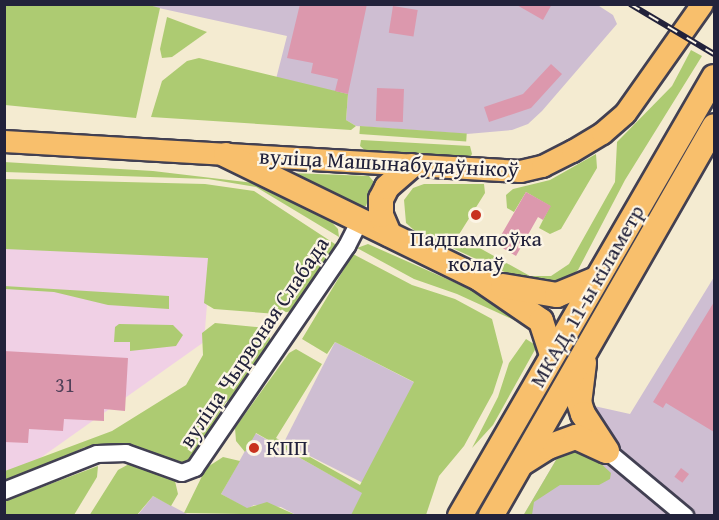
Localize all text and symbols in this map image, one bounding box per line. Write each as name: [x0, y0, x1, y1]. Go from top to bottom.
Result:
street label: вуліца Машынабудаўнікоў: [258, 143, 520, 183]
street label: МКАД, 11-ы кіламетр: [524, 200, 650, 392]
marker: Падпампоўка колаў: [469, 208, 483, 222]
place label: Падпампоўка колаў: [410, 225, 542, 276]
street label: вуліца Чырвоная Слабада: [174, 232, 334, 452]
house number: 31: [55, 372, 75, 396]
place label: КПП: [266, 435, 308, 461]
marker: КПП: [247, 441, 261, 455]

